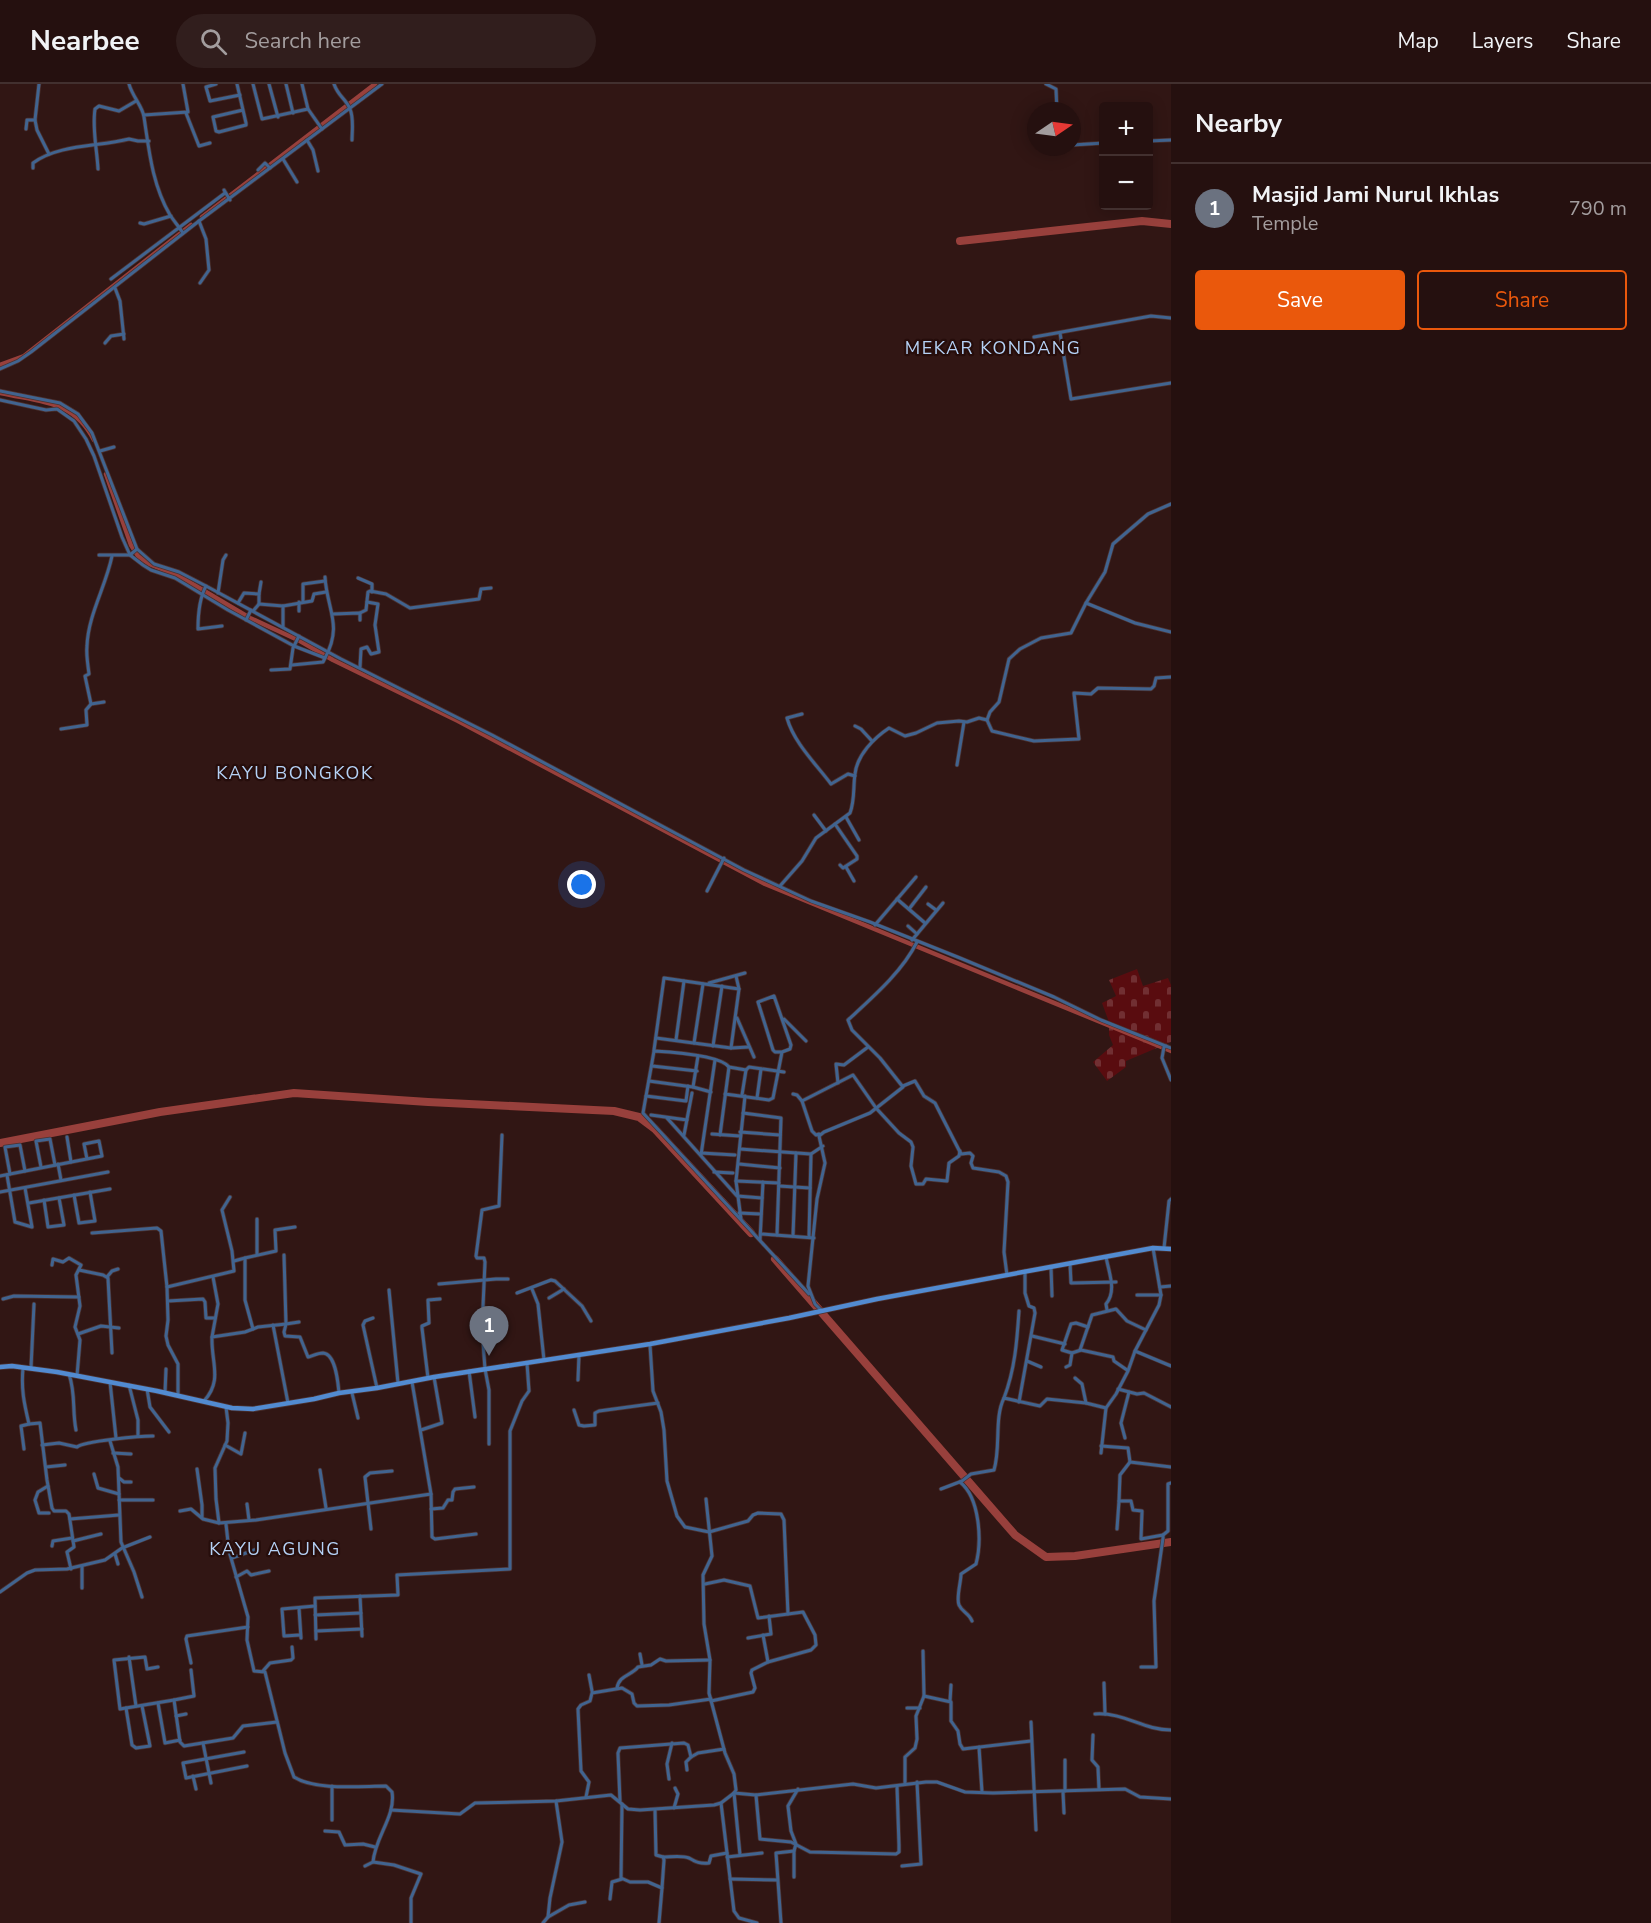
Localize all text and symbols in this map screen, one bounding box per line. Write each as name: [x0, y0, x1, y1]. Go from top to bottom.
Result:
search box: [176, 14, 596, 68]
text: Nearbee: [30, 22, 140, 60]
icon: search: [197, 25, 230, 58]
text: Search here: [245, 26, 361, 56]
text: Map: [1397, 27, 1439, 55]
text: Layers: [1472, 27, 1533, 55]
text: Share: [1566, 27, 1621, 55]
north arrow: [1027, 102, 1081, 156]
map controls: [1099, 102, 1153, 210]
button: +: [1099, 102, 1153, 156]
text: Nearby: [1195, 106, 1282, 141]
button: −: [1099, 156, 1153, 210]
text: Masjid Jami Nurul Ikhlas: [1252, 180, 1499, 210]
text: 1: [1209, 195, 1221, 222]
text: 790 m: [1569, 195, 1627, 222]
text: Temple: [1252, 210, 1318, 237]
button: Save: [1195, 270, 1405, 330]
button: Share: [1417, 270, 1627, 330]
district label: MEKAR KONDANG: [905, 336, 1081, 360]
district label: KAYU BONGKOK: [216, 761, 374, 785]
your location: [567, 870, 596, 899]
pin: 1: [470, 1306, 508, 1356]
district label: KAYU AGUNG: [209, 1537, 341, 1561]

